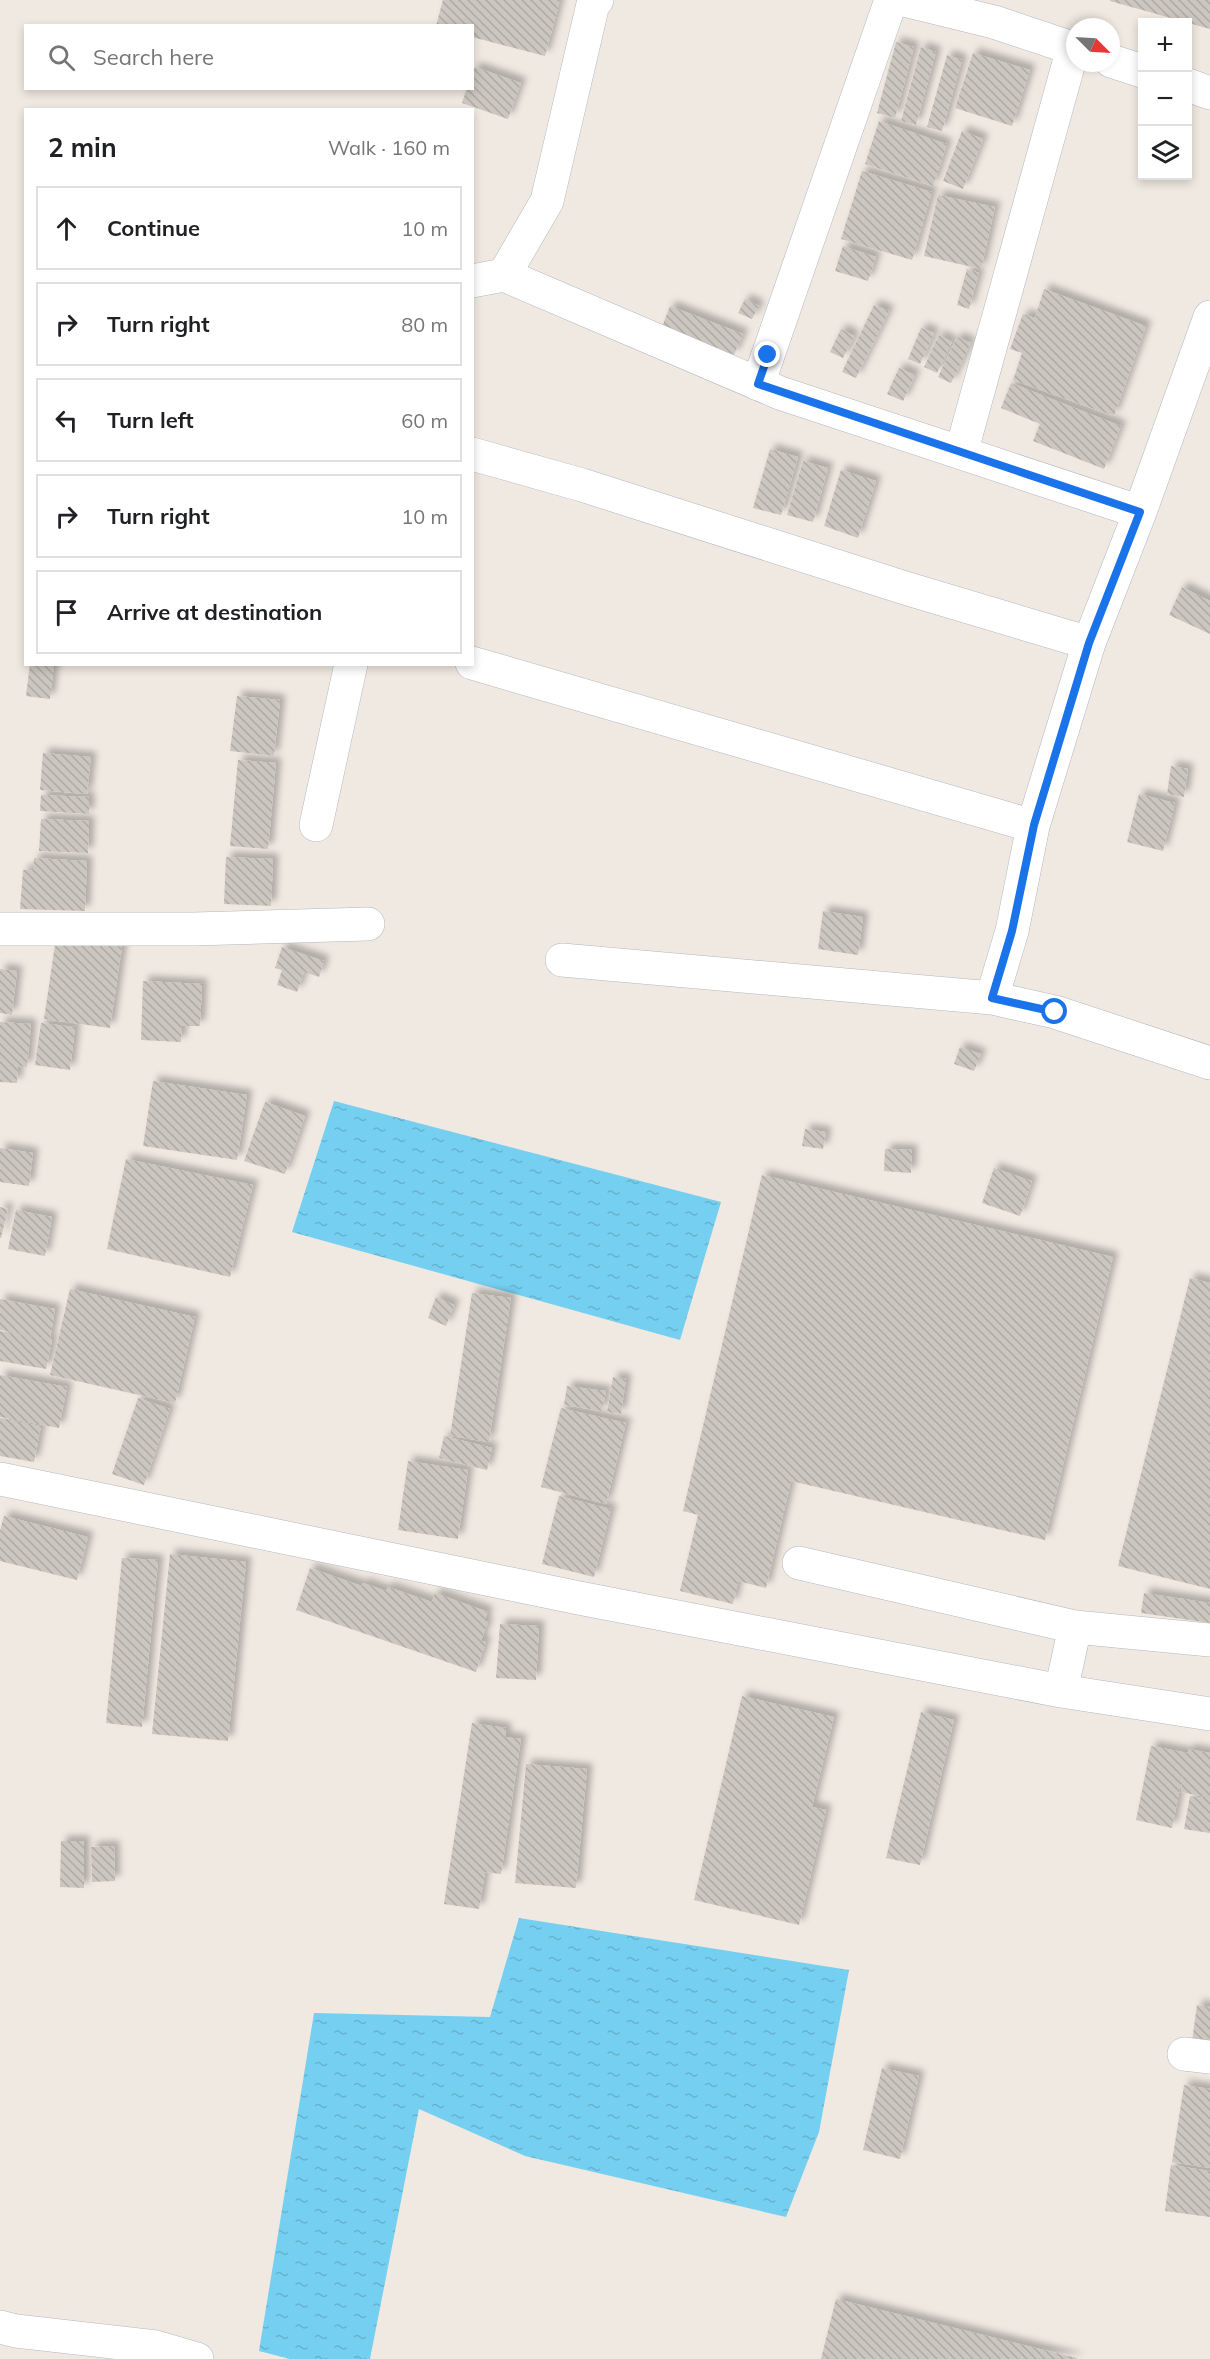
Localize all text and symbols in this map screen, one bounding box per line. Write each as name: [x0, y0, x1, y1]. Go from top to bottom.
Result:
north arrow: [1066, 18, 1120, 72]
map controls: [1138, 18, 1192, 180]
button: +: [1138, 18, 1192, 72]
search box: [24, 24, 474, 90]
icon: search: [45, 41, 78, 74]
text: Search here: [93, 43, 214, 71]
button: −: [1138, 72, 1192, 126]
button: layers: [1138, 126, 1192, 180]
text: 2 min: [48, 131, 117, 164]
text: Walk · 160 m: [328, 135, 450, 160]
icon: ahead: [50, 212, 83, 245]
text: Continue: [107, 214, 200, 242]
text: 10 m: [401, 216, 448, 241]
icon: right: [50, 308, 83, 341]
text: Turn right: [107, 310, 210, 338]
text: 80 m: [401, 312, 448, 337]
route end: [754, 341, 780, 367]
icon: left: [50, 404, 83, 437]
text: Turn left: [107, 406, 194, 434]
text: 60 m: [401, 408, 448, 433]
icon: right: [50, 500, 83, 533]
text: Turn right: [107, 502, 210, 530]
text: 10 m: [401, 504, 448, 529]
icon: arrive: [50, 596, 83, 629]
text: Arrive at destination: [107, 598, 322, 626]
route start: [1041, 998, 1067, 1024]

